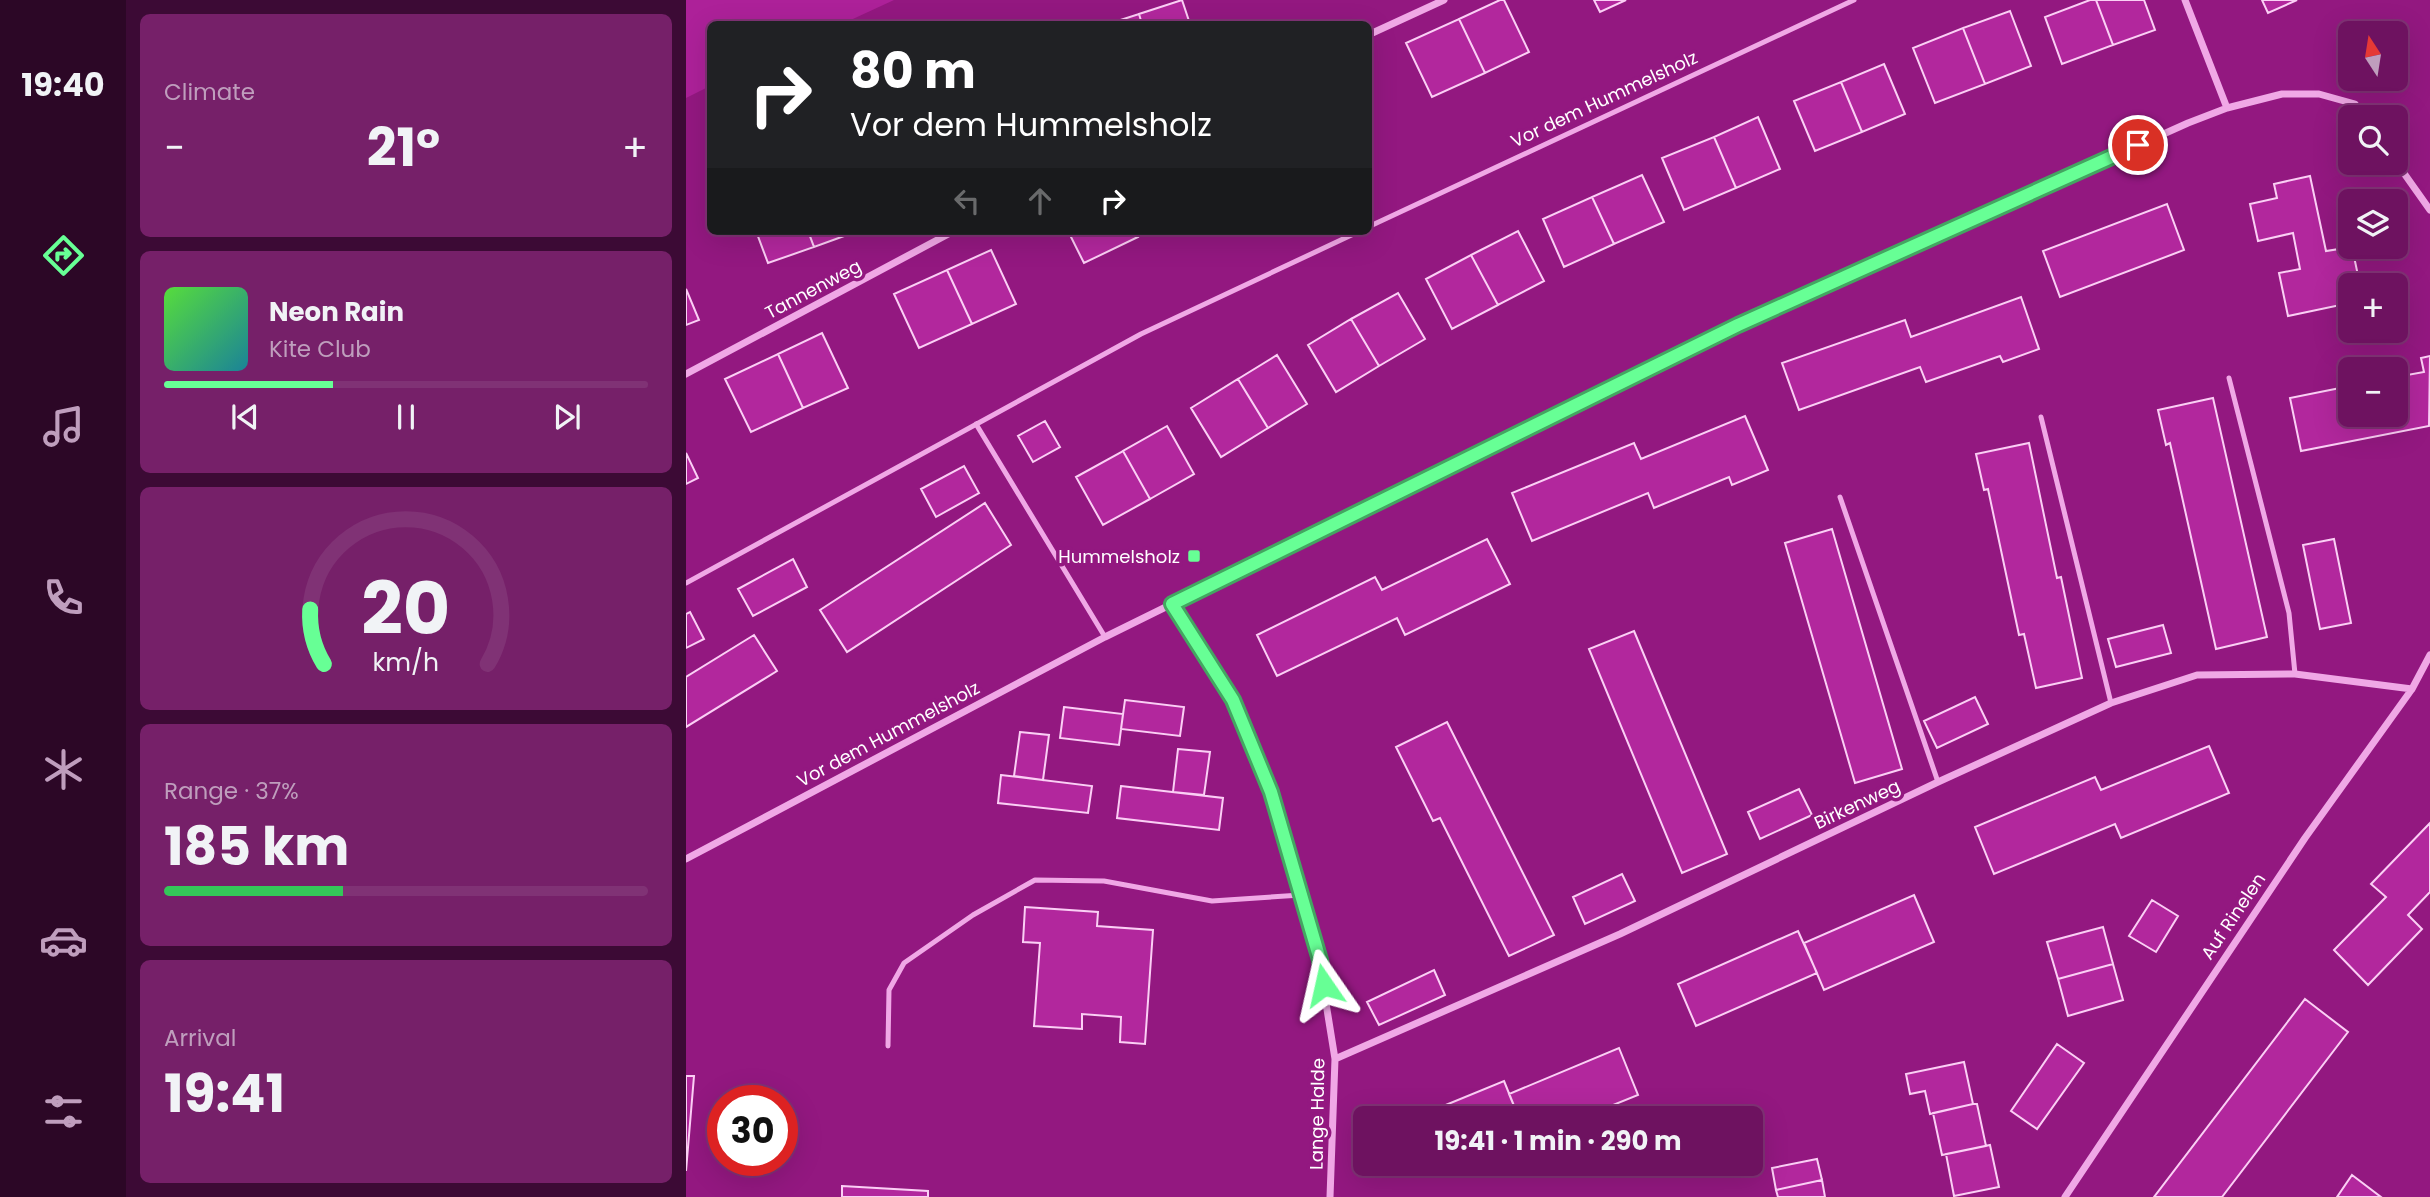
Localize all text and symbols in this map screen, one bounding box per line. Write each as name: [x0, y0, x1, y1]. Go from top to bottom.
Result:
north arrow: [2338, 21, 2408, 91]
map controls: [2338, 21, 2408, 427]
text: 80 m: [850, 37, 976, 105]
street label: Vor dem Hummelsholz: [1506, 45, 1702, 153]
icon: right: [735, 49, 826, 140]
text: 19:40: [21, 62, 105, 107]
text: Climate: [164, 76, 255, 108]
text: Vor dem Hummelsholz: [850, 102, 1212, 147]
button: search: [2338, 105, 2408, 175]
text: 21°: [367, 111, 440, 184]
pin: [2108, 115, 2168, 175]
text: −: [164, 121, 185, 174]
text: +: [622, 121, 648, 174]
icon: arrive: [2119, 126, 2157, 164]
icon: left: [948, 182, 986, 220]
icon: ahead: [1021, 182, 1059, 220]
icon: right: [1094, 182, 1132, 220]
button: layers: [2338, 189, 2408, 259]
icon: directions: [39, 231, 88, 280]
street label: Tannenweg: [760, 253, 866, 325]
button: +: [2338, 273, 2408, 343]
text: Neon Rain: [269, 294, 404, 330]
text: Kite Club: [269, 333, 371, 365]
button: −: [2338, 357, 2408, 427]
icon: previous: [226, 398, 264, 436]
icon: pause: [387, 398, 425, 436]
icon: next: [548, 398, 586, 436]
icon: music: [39, 402, 88, 451]
place label: Hummelsholz: [1058, 544, 1180, 569]
marker: Hummelsholz: [1186, 548, 1202, 564]
text: 20: [361, 559, 451, 660]
icon: phone: [39, 573, 88, 622]
text: km/h: [373, 645, 439, 680]
street label: Vor dem Hummelsholz: [792, 675, 984, 793]
icon: climate: [39, 745, 88, 794]
street label: Birkenweg: [1810, 773, 1904, 835]
text: Range · 37%: [164, 775, 299, 807]
text: 185 km: [164, 810, 349, 883]
street label: Auf Rinelen: [2195, 868, 2271, 964]
icon: car: [39, 916, 88, 965]
position arrow: [1287, 948, 1361, 1022]
text: Arrival: [164, 1022, 236, 1054]
text: 19:41: [164, 1057, 285, 1130]
street label: Lange Halde: [1304, 1058, 1330, 1170]
speed limit sign: 30: [707, 1085, 798, 1176]
icon: filters: [39, 1087, 88, 1136]
text: 19:41 · 1 min · 290 m: [1435, 1123, 1681, 1159]

